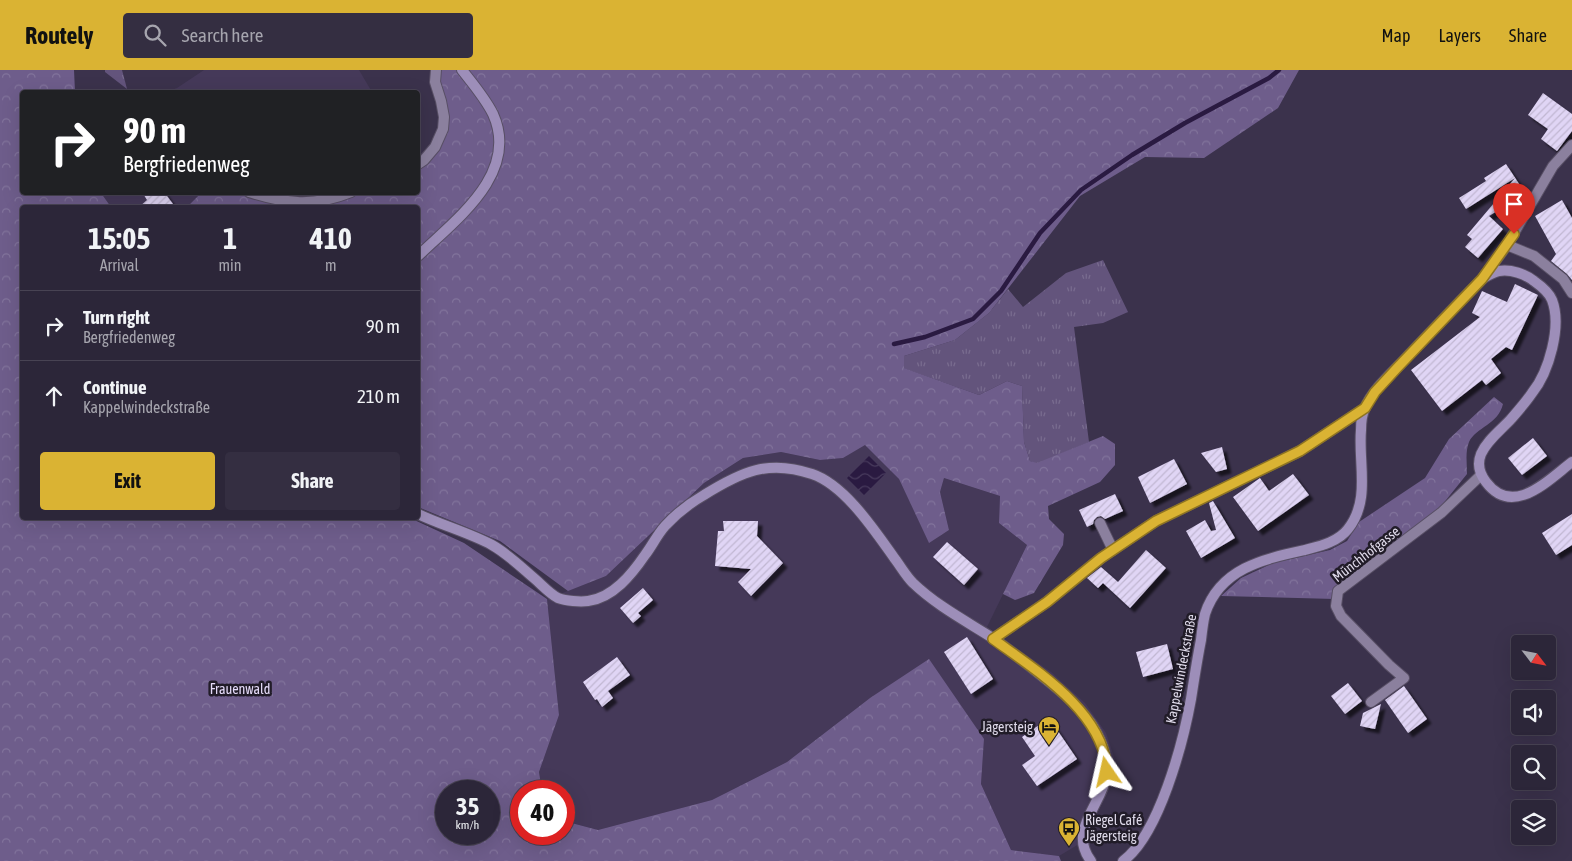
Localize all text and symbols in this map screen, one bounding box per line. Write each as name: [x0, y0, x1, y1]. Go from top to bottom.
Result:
search box: [123, 13, 473, 58]
icon: search: [141, 21, 169, 49]
text: Routely: [25, 22, 93, 49]
text: Search here: [181, 24, 263, 46]
text: Map: [1381, 25, 1410, 46]
text: Layers: [1438, 25, 1481, 46]
text: Share: [1509, 25, 1547, 46]
icon: right: [40, 110, 105, 175]
text: 90 m: [123, 110, 186, 150]
text: Bergfriedenweg: [123, 151, 250, 177]
pin: [1493, 183, 1535, 234]
icon: arrive: [1500, 190, 1528, 218]
text: 15:05: [88, 221, 150, 255]
text: 1: [223, 221, 237, 255]
text: 410: [310, 221, 352, 255]
text: Arrival: [100, 256, 139, 274]
text: min: [219, 256, 242, 274]
text: m: [325, 256, 337, 274]
text: Turn right: [83, 306, 150, 328]
icon: right: [40, 312, 68, 340]
text: 90 m: [366, 315, 400, 337]
text: Bergfriedenweg: [83, 328, 175, 346]
text: Continue: [83, 376, 147, 398]
icon: ahead: [40, 382, 68, 410]
text: 210 m: [357, 385, 400, 407]
text: Kappelwindeckstraße: [83, 398, 210, 416]
button: Exit: [40, 452, 215, 510]
button: Share: [225, 452, 400, 510]
street label: Münchhofgasse: [1329, 523, 1403, 585]
street label: Kappelwindeckstraße: [1163, 613, 1199, 725]
north arrow: [1511, 635, 1556, 680]
map controls: [1511, 635, 1556, 845]
park label: Frauenwald: [210, 681, 270, 697]
button: sound: [1511, 690, 1556, 735]
hotel icon: Jägersteig: [1037, 715, 1061, 746]
place label: Jägersteig: [981, 719, 1033, 735]
position arrow: [1080, 745, 1132, 797]
button: search: [1511, 745, 1556, 790]
speed limit sign: 40: [510, 780, 575, 845]
text: 35: [456, 792, 479, 820]
button: layers: [1511, 800, 1556, 845]
place label: Riegel Café Jägersteig: [1085, 812, 1142, 844]
bus stop icon: Riegel Café Jägersteig: [1057, 816, 1081, 847]
text: km/h: [456, 818, 479, 832]

